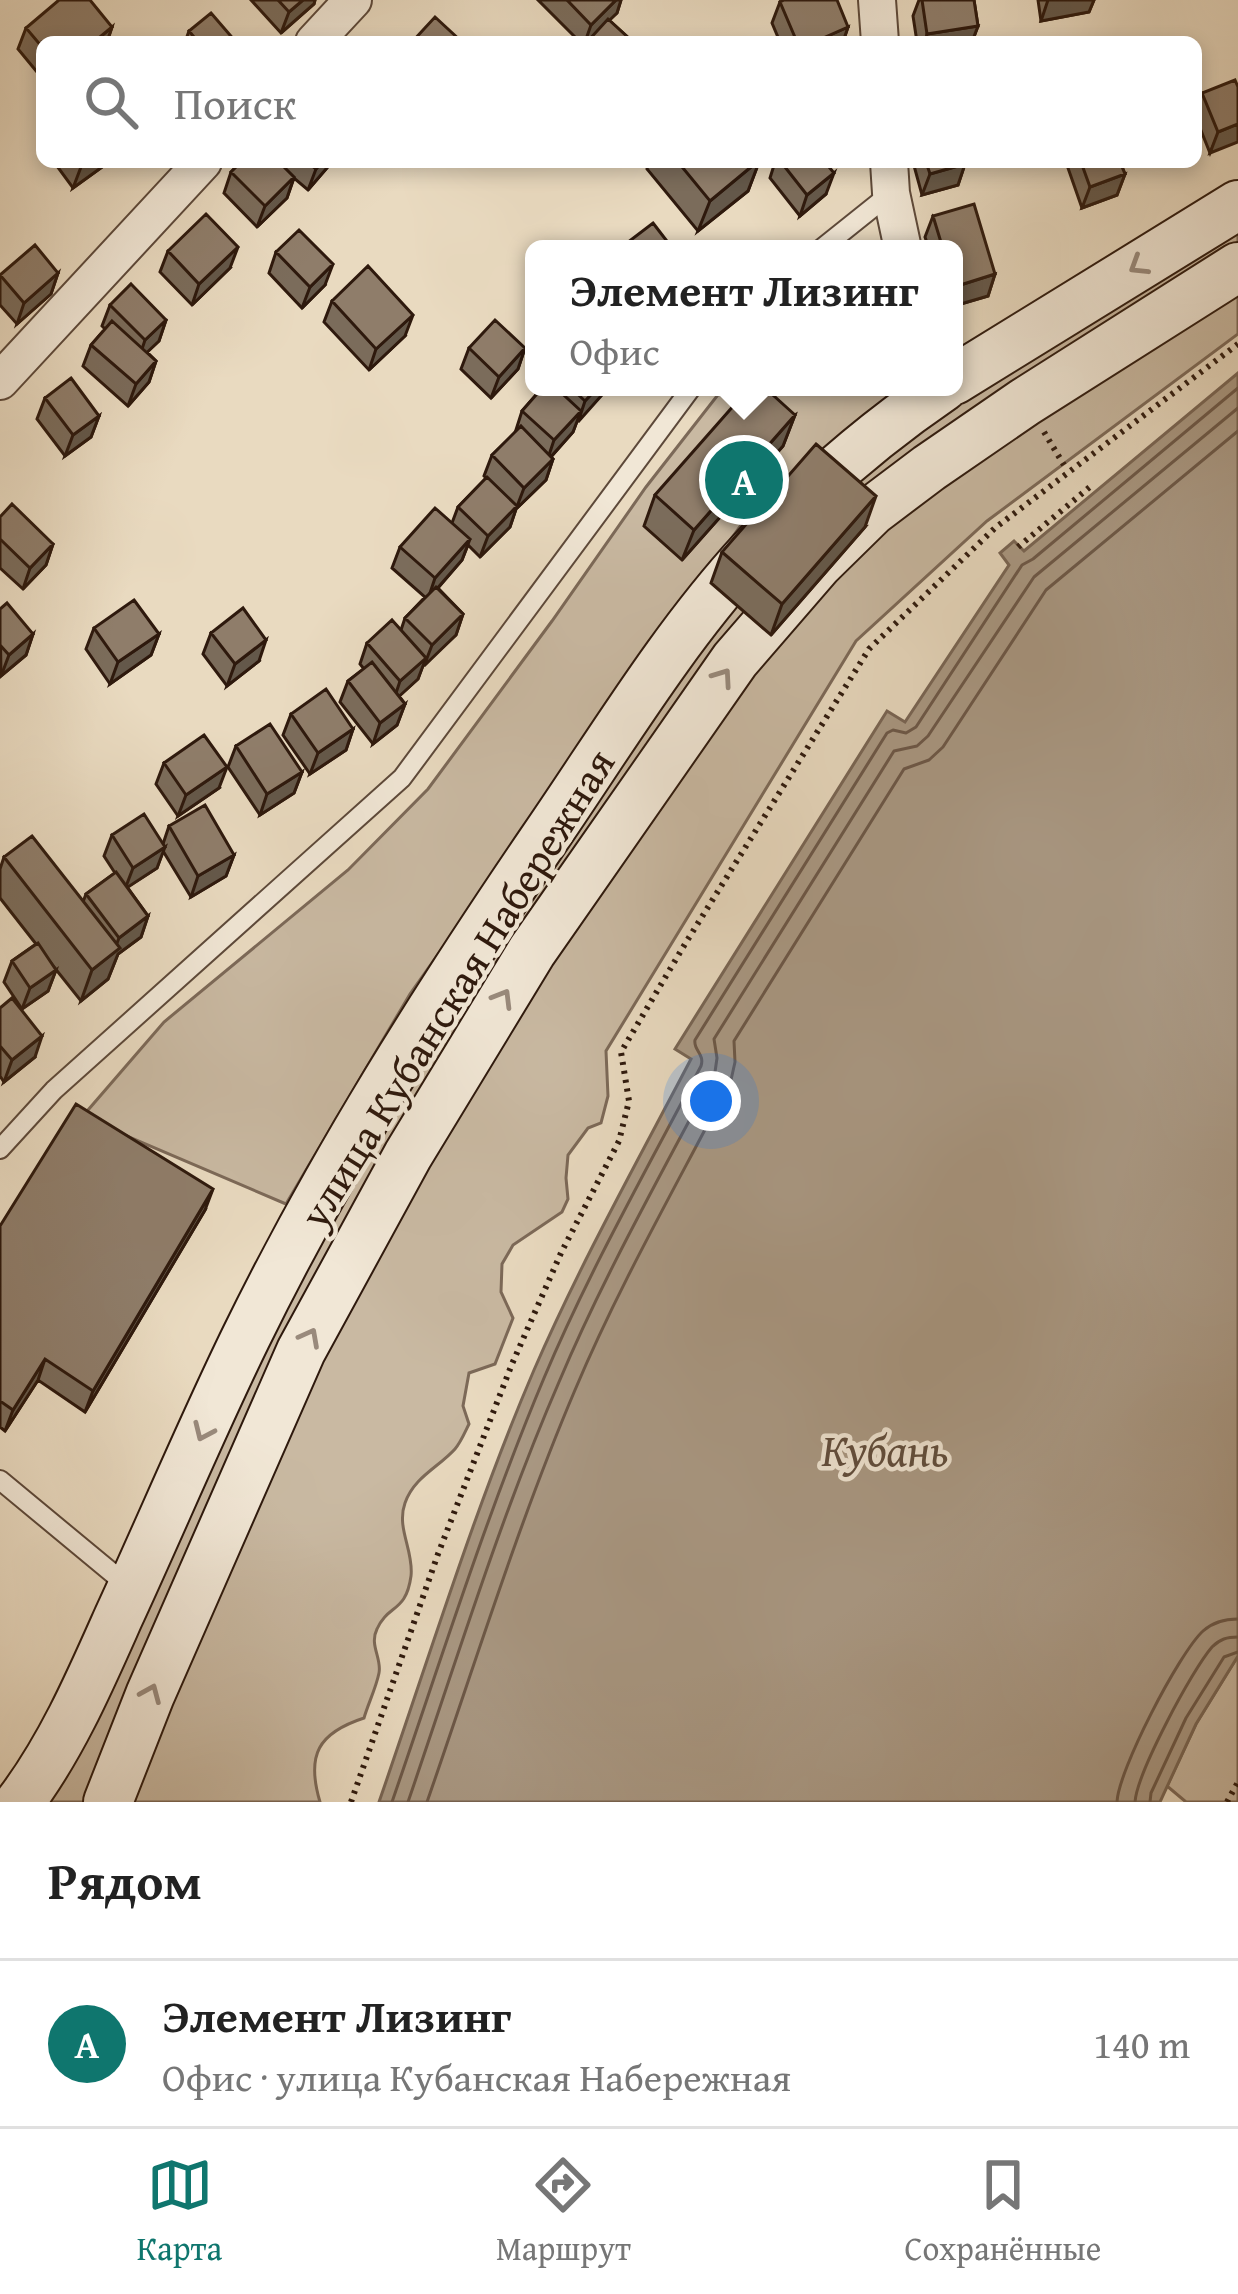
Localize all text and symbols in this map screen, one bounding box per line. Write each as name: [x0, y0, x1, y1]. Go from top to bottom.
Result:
search box: [36, 36, 1202, 168]
icon: search: [78, 69, 144, 135]
text: Поиск: [174, 70, 296, 135]
popup: [525, 240, 963, 396]
one-way arrow: [1129, 252, 1151, 274]
text: Элемент Лизинг: [569, 257, 919, 322]
text: Офис: [569, 322, 660, 379]
pin: A: [705, 435, 783, 525]
one-way arrow: [709, 668, 731, 690]
street label: улица Кубанская Набережная: [283, 737, 629, 1240]
one-way arrow: [489, 989, 511, 1011]
your location: [681, 1071, 741, 1131]
one-way arrow: [295, 1327, 318, 1349]
water label: Кубань: [821, 1417, 949, 1482]
one-way arrow: [194, 1420, 217, 1441]
one-way arrow: [137, 1684, 161, 1705]
text: Рядом: [48, 1843, 202, 1918]
text: Элемент Лизинг: [162, 1983, 511, 2048]
text: A: [75, 2015, 99, 2072]
text: 140 m: [1093, 2015, 1190, 2072]
text: Офис · улица Кубанская Набережная: [162, 2048, 791, 2105]
tab: Карта: [137, 2152, 222, 2272]
tab: Маршрут: [496, 2152, 631, 2272]
tab: Сохранённые: [905, 2152, 1101, 2272]

